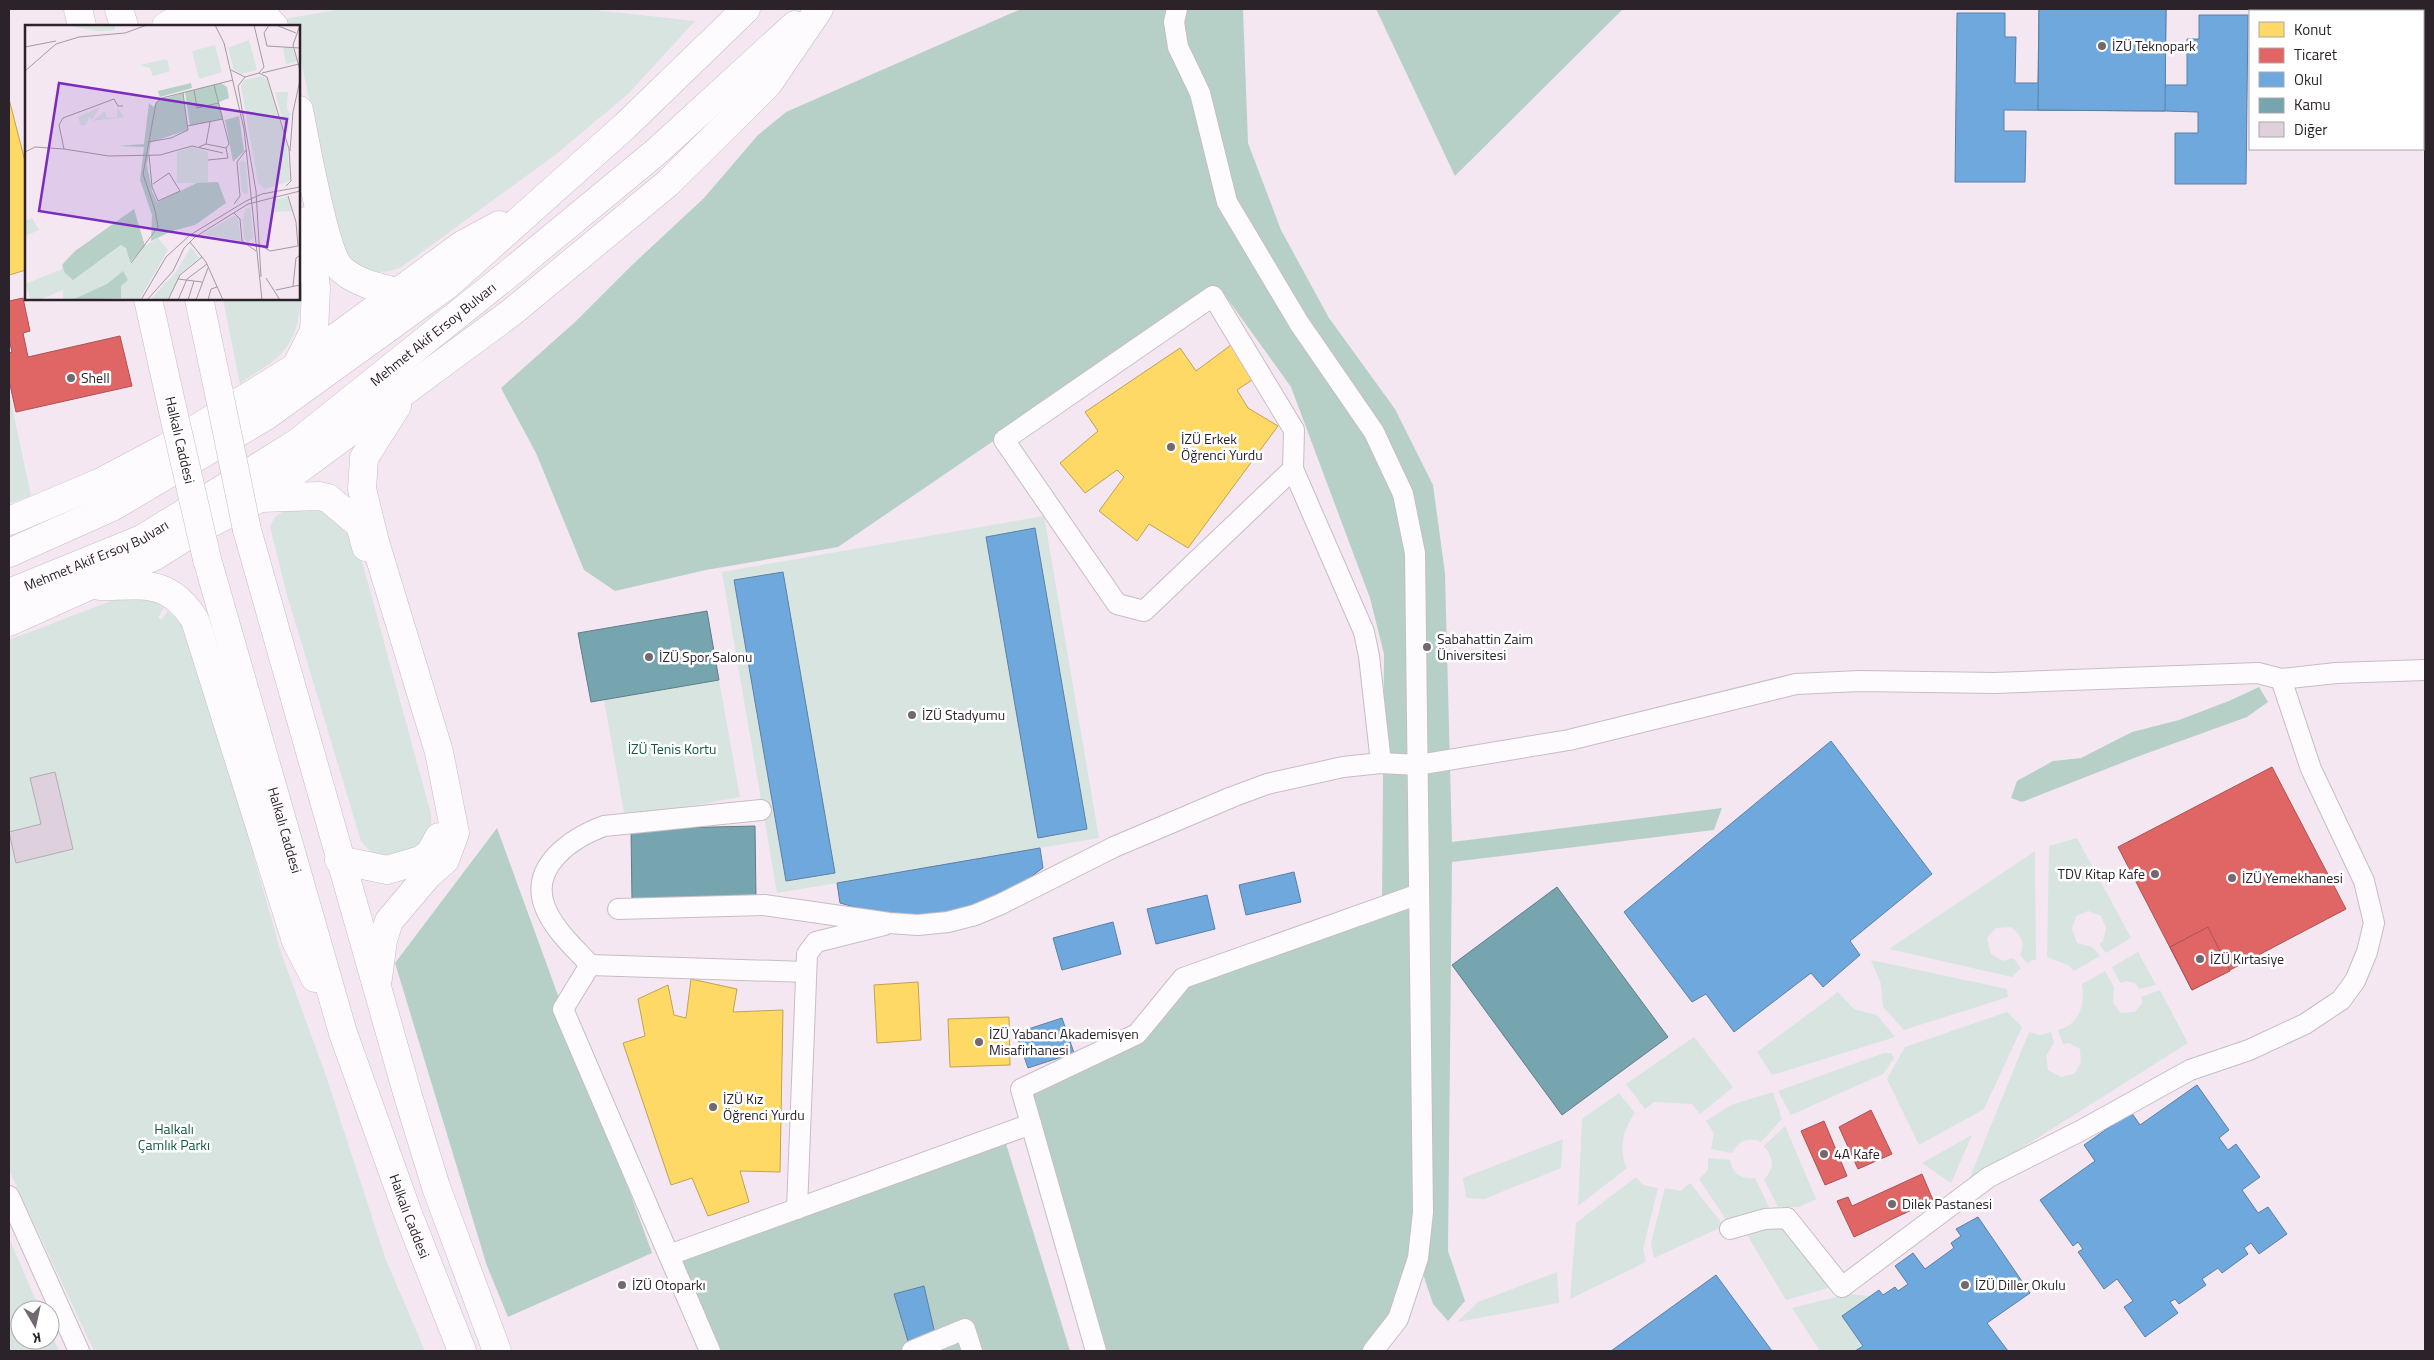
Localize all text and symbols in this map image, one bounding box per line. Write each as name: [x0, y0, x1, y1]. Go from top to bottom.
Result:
legend: [2249, 10, 2424, 150]
text: Konut: [2294, 18, 2332, 41]
inset map: [25, 25, 300, 300]
place label: İZÜ Teknopark: [2112, 35, 2196, 56]
marker: İZÜ Teknopark: [2096, 40, 2108, 52]
text: Ticaret: [2294, 43, 2338, 66]
text: Okul: [2294, 68, 2323, 91]
text: Kamu: [2294, 93, 2331, 116]
text: Diğer: [2294, 118, 2327, 141]
street label: Mehmet Akif Ersoy Bulvarı: [365, 277, 500, 391]
place label: Shell: [81, 367, 110, 388]
marker: Shell: [65, 372, 77, 384]
street label: Halkalı Caddesi: [160, 394, 201, 486]
place label: İZÜ Erkek Öğrenci Yurdu: [1181, 428, 1263, 465]
marker: İZÜ Erkek Öğrenci Yurdu: [1165, 441, 1177, 453]
street label: Mehmet Akif Ersoy Bulvarı: [21, 514, 172, 596]
place label: Sabahattin Zaim Üniversitesi: [1437, 628, 1533, 665]
marker: Sabahattin Zaim Üniversitesi: [1421, 641, 1433, 653]
place label: İZÜ Spor Salonu: [659, 646, 753, 667]
marker: İZÜ Spor Salonu: [643, 651, 655, 663]
place label: İZÜ Stadyumu: [922, 704, 1005, 725]
marker: İZÜ Stadyumu: [906, 709, 918, 721]
park label: İZÜ Tenis Kortu: [628, 738, 716, 759]
street label: Halkalı Caddesi: [263, 784, 308, 876]
place label: TDV Kitap Kafe: [2058, 863, 2145, 884]
place label: İZÜ Yemekhanesi: [2242, 867, 2343, 888]
marker: TDV Kitap Kafe: [2149, 868, 2161, 880]
marker: İZÜ Yemekhanesi: [2226, 872, 2238, 884]
place label: İZÜ Kırtasiye: [2210, 948, 2284, 969]
marker: İZÜ Kırtasiye: [2194, 953, 2206, 965]
place label: İZÜ Yabancı Akademisyen Misafirhanesi: [989, 1023, 1139, 1060]
marker: İZÜ Yabancı Akademisyen Misafirhanesi: [973, 1036, 985, 1048]
place label: İZÜ Kız Öğrenci Yurdu: [723, 1088, 805, 1125]
marker: İZÜ Kız Öğrenci Yurdu: [707, 1101, 719, 1113]
park label: Halkalı Çamlık Parkı: [138, 1118, 210, 1155]
place label: 4A Kafe: [1834, 1143, 1880, 1164]
marker: 4A Kafe: [1818, 1148, 1830, 1160]
street label: Halkalı Caddesi: [384, 1171, 436, 1261]
place label: Dilek Pastanesi: [1902, 1193, 1992, 1214]
marker: Dilek Pastanesi: [1886, 1198, 1898, 1210]
place label: İZÜ Otoparkı: [632, 1274, 706, 1295]
place label: İZÜ Diller Okulu: [1975, 1274, 2066, 1295]
marker: İZÜ Otoparkı: [616, 1279, 628, 1291]
marker: İZÜ Diller Okulu: [1959, 1279, 1971, 1291]
north arrow: [10, 1300, 60, 1350]
text: K: [31, 1327, 43, 1349]

